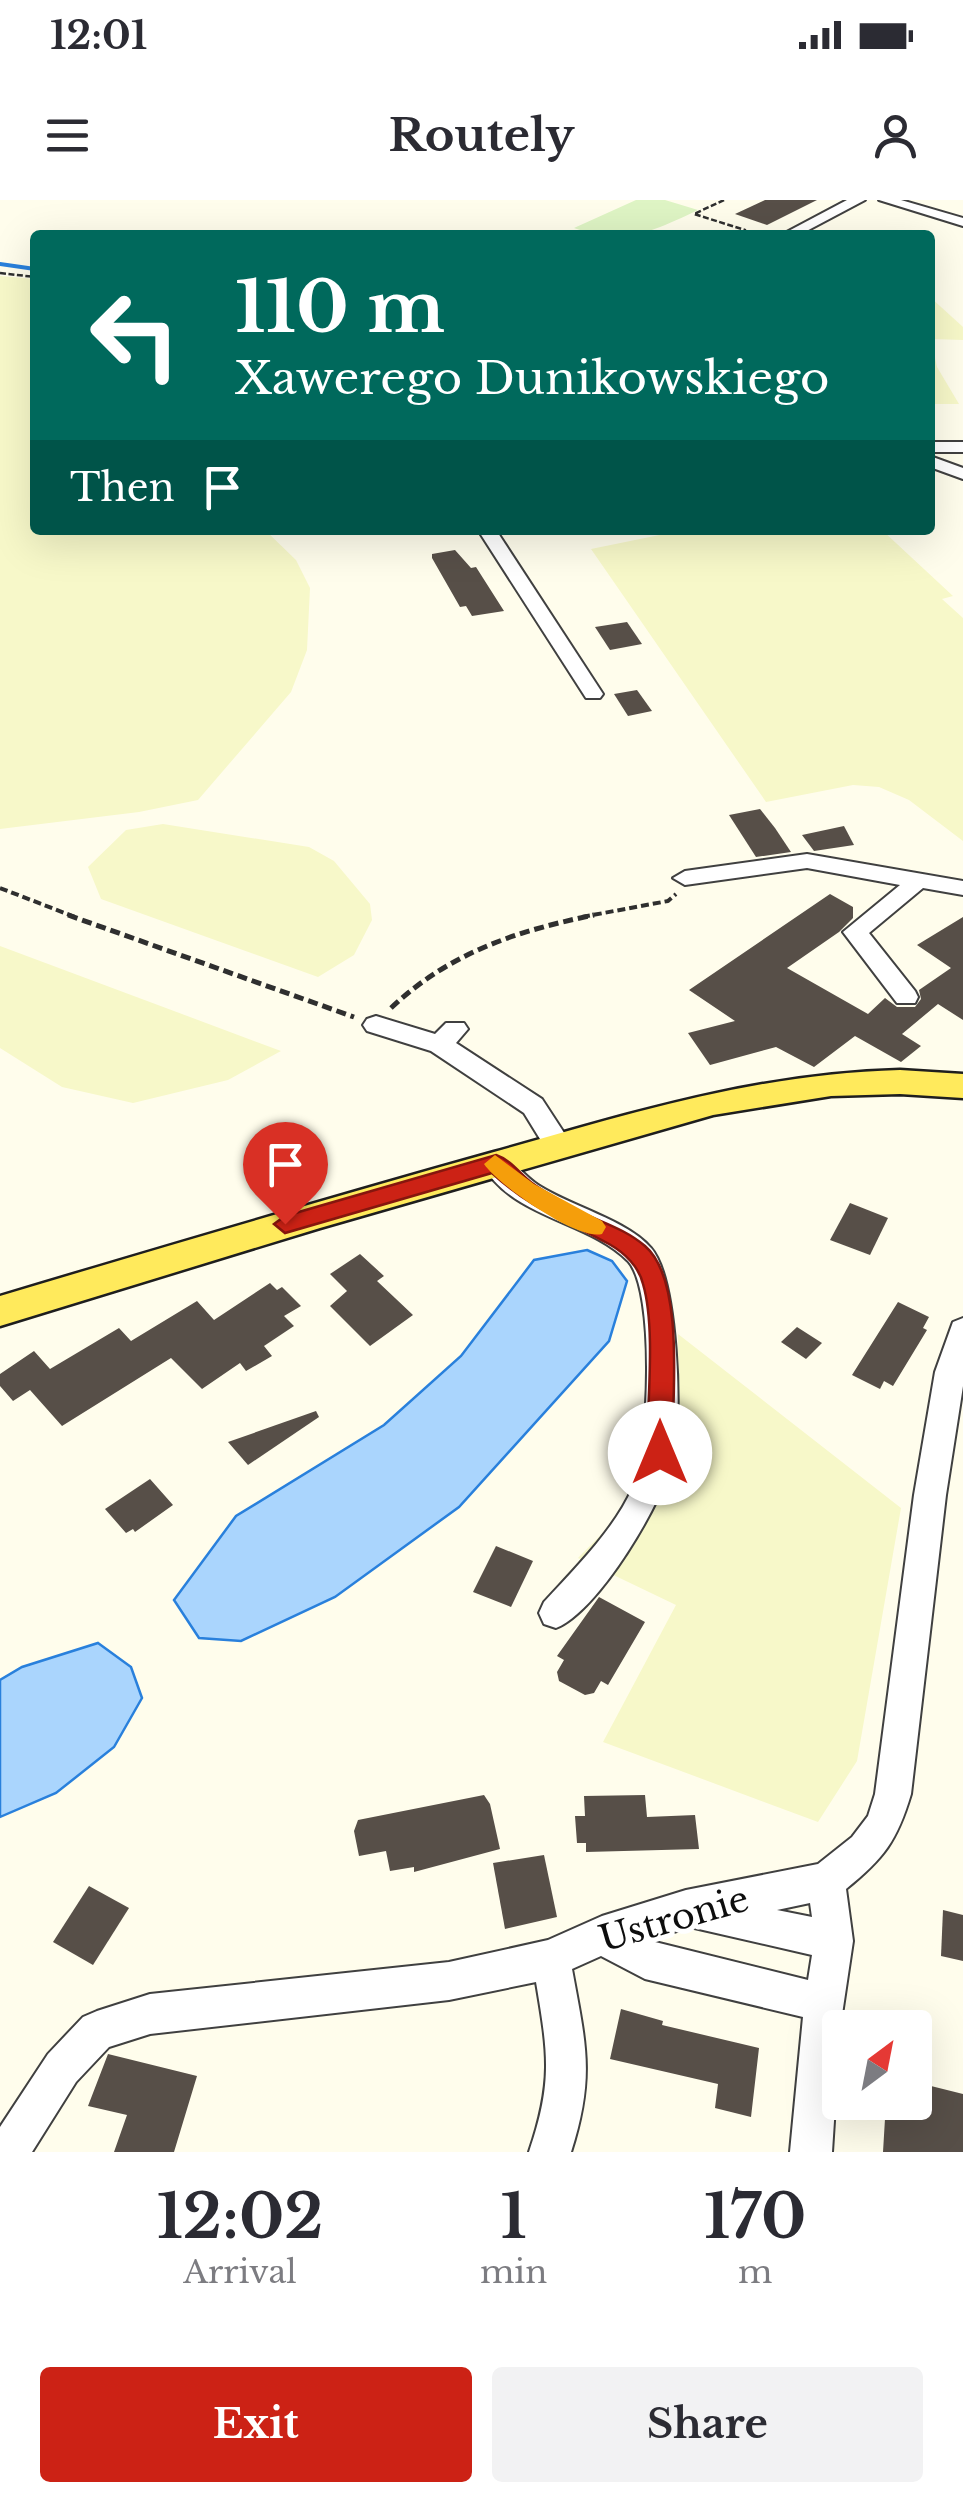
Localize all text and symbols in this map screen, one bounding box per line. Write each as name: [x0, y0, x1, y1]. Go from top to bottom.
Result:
text: 12:01: [50, 12, 147, 59]
text: Routely: [389, 107, 574, 163]
icon: menu: [40, 108, 95, 163]
icon: person: [868, 108, 923, 163]
text: 110 m: [235, 264, 445, 351]
icon: left: [70, 270, 200, 400]
text: Xawerego Dunikowskiego: [235, 350, 829, 406]
icon: arrive: [195, 460, 250, 515]
text: Then: [70, 464, 175, 511]
pin: [243, 1122, 328, 1225]
icon: arrive: [258, 1137, 313, 1192]
position arrow: [608, 1401, 712, 1505]
street label: Ustronie: [594, 1877, 753, 1960]
north arrow: [822, 2010, 932, 2120]
map controls: [822, 2010, 932, 2120]
text: 12:02: [157, 2180, 323, 2254]
text: 1: [501, 2180, 527, 2254]
text: 170: [704, 2180, 806, 2254]
text: Arrival: [183, 2252, 297, 2292]
text: min: [480, 2252, 547, 2292]
text: m: [738, 2252, 772, 2292]
button: Exit: [40, 2367, 472, 2482]
button: Share: [492, 2367, 923, 2482]

